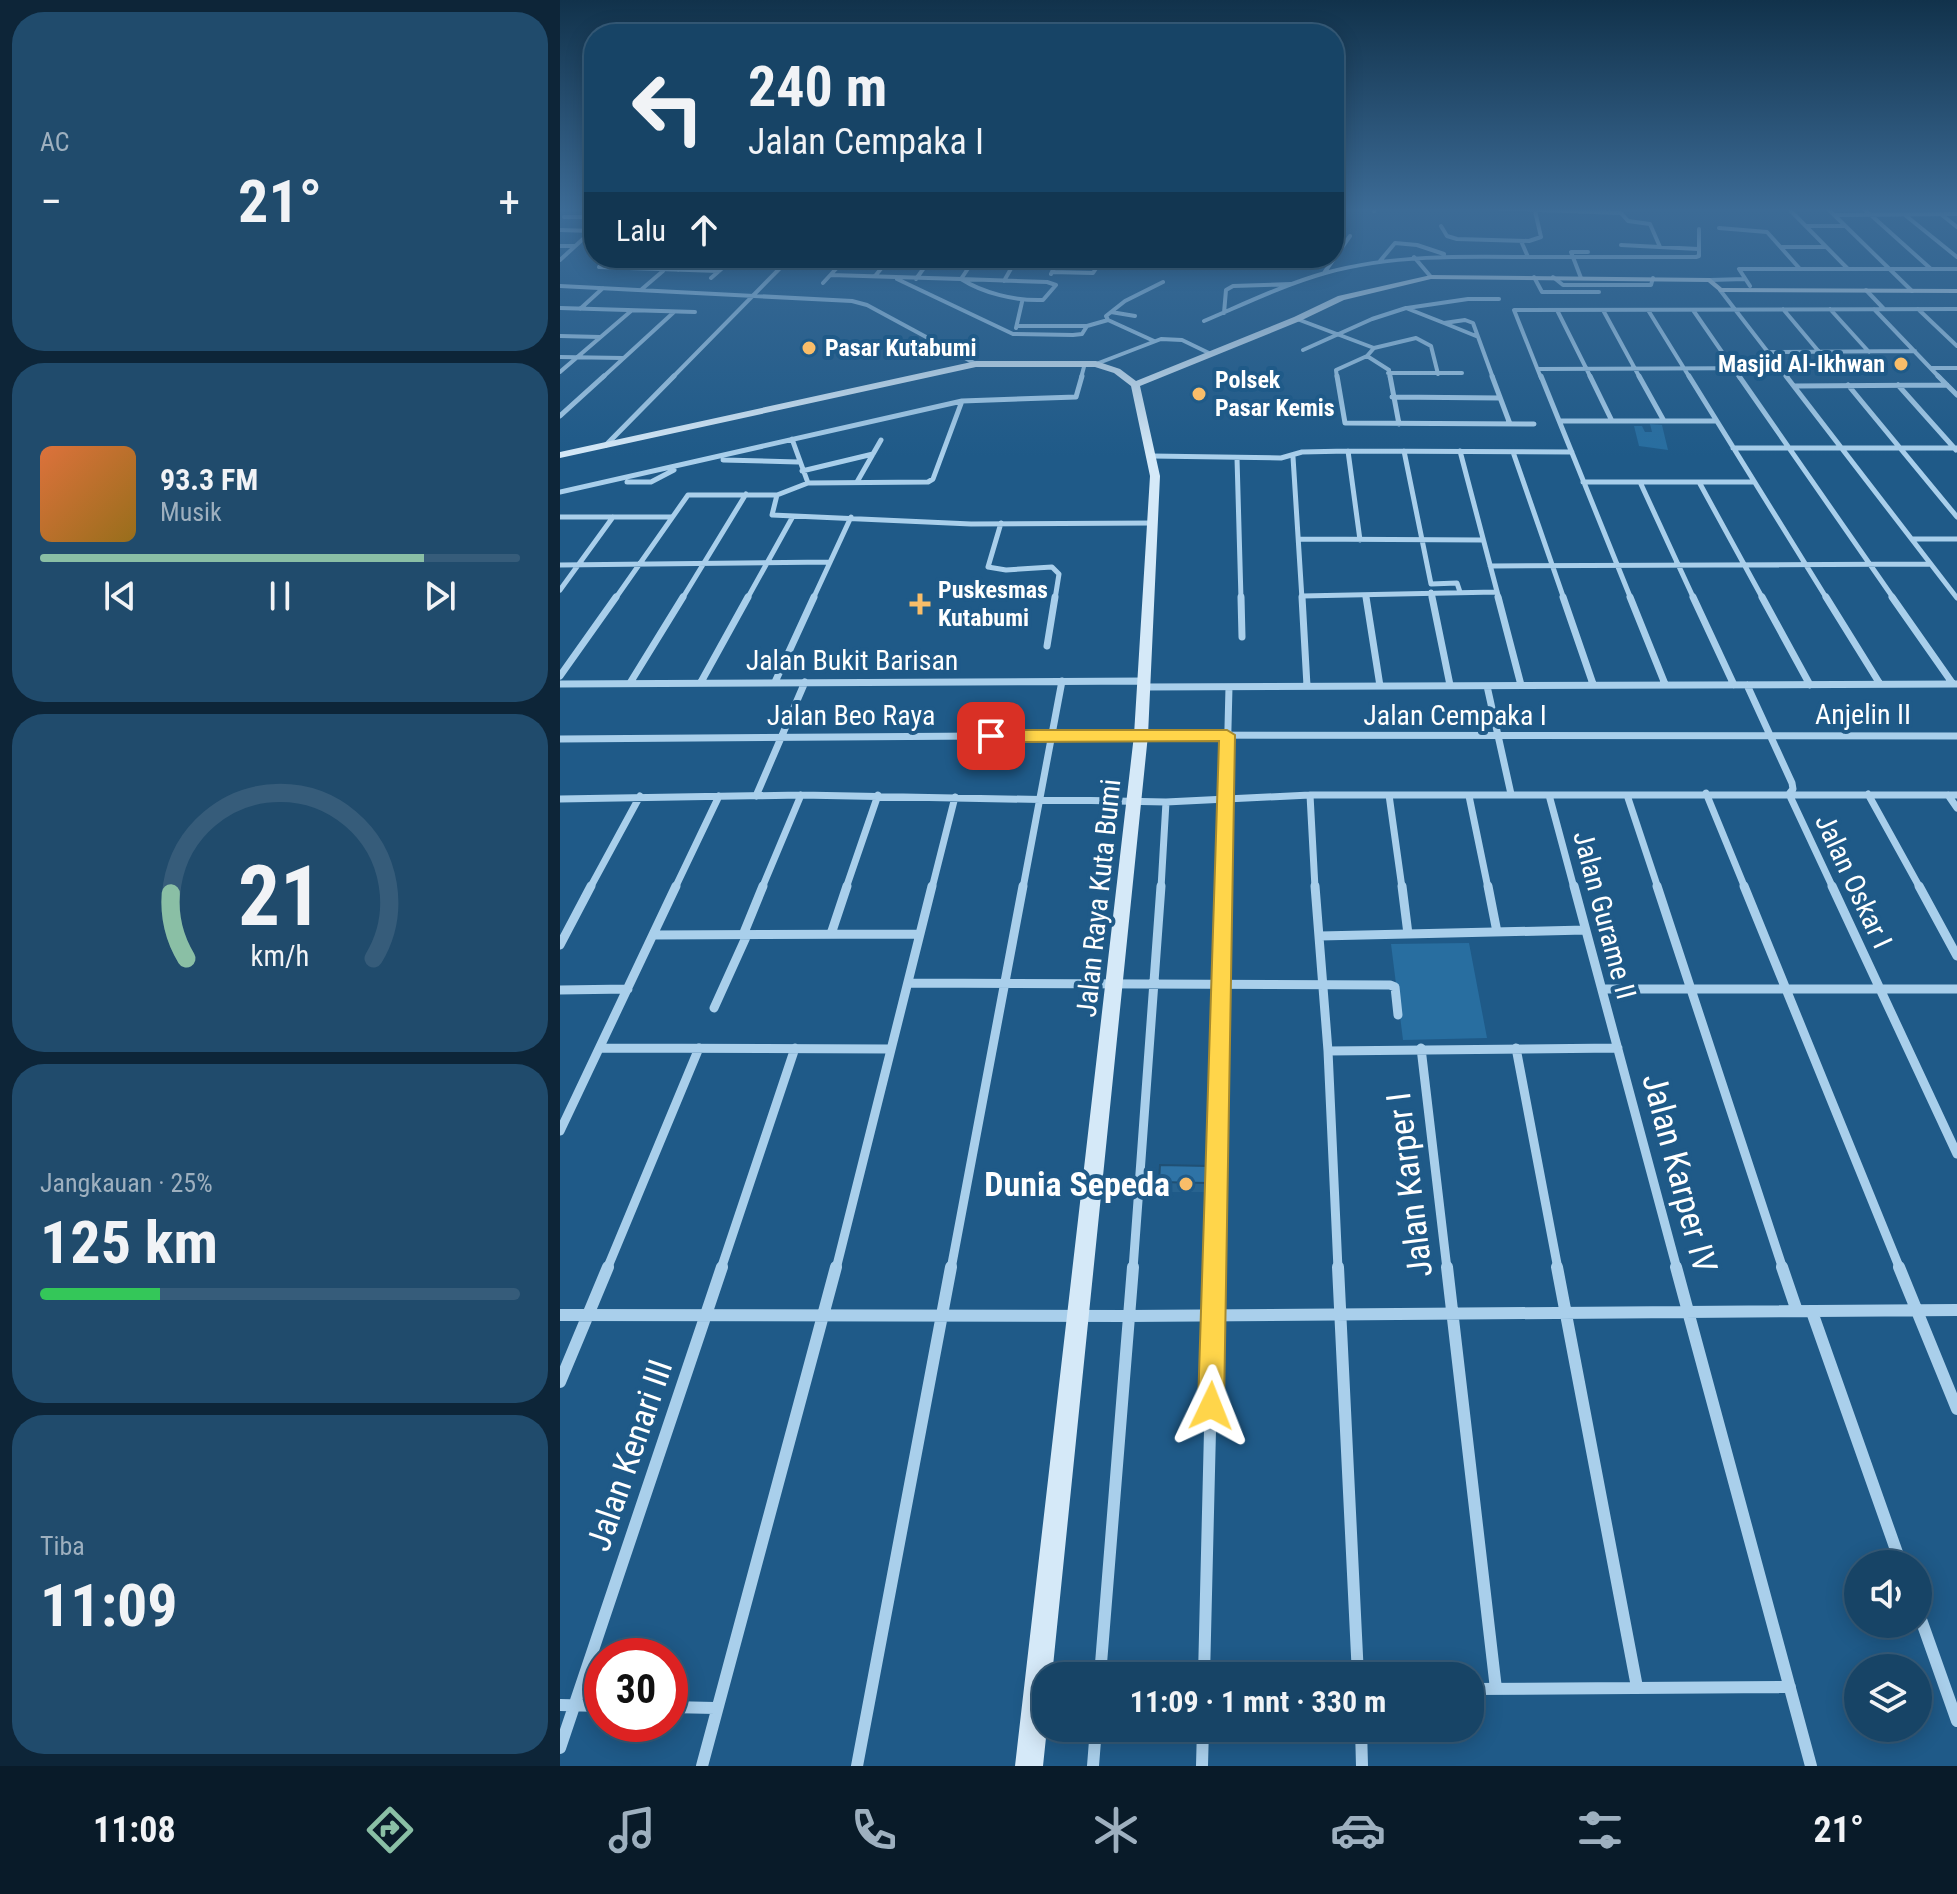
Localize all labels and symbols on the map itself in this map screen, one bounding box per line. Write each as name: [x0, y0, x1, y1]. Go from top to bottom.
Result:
place label: Pasar Kutabumi: [825, 334, 977, 362]
marker: Pasar Kutabumi: [800, 339, 818, 357]
place label: Masjid Al-Ikhwan: [1718, 350, 1885, 378]
marker: Masjid Al-Ikhwan: [1892, 355, 1910, 373]
place label: Polsek Pasar Kemis: [1215, 366, 1335, 422]
marker: Polsek Pasar Kemis: [1190, 385, 1208, 403]
place label: Puskesmas Kutabumi: [938, 576, 1048, 632]
marker: Puskesmas Kutabumi: [909, 593, 931, 615]
street label: Jalan Bukit Barisan: [746, 644, 958, 677]
street label: Anjelin II: [1815, 698, 1911, 731]
street label: Jalan Beo Raya: [767, 699, 935, 732]
street label: Jalan Cempaka I: [1363, 699, 1547, 732]
pin: [957, 702, 1025, 770]
street label: Jalan Raya Kuta Bumi: [1070, 777, 1127, 1019]
street label: Jalan Oskar I: [1808, 809, 1899, 954]
street label: Jalan Gurame II: [1566, 827, 1643, 1003]
street label: Jalan Karper IV: [1634, 1069, 1726, 1277]
street label: Jalan Karper I: [1378, 1090, 1440, 1280]
place label: Dunia Sepeda: [984, 1164, 1170, 1204]
marker: Dunia Sepeda: [1177, 1175, 1195, 1193]
street label: Jalan Kenari III: [578, 1354, 680, 1556]
position arrow: [1169, 1364, 1253, 1448]
speed limit sign: 30: [584, 1638, 688, 1742]

